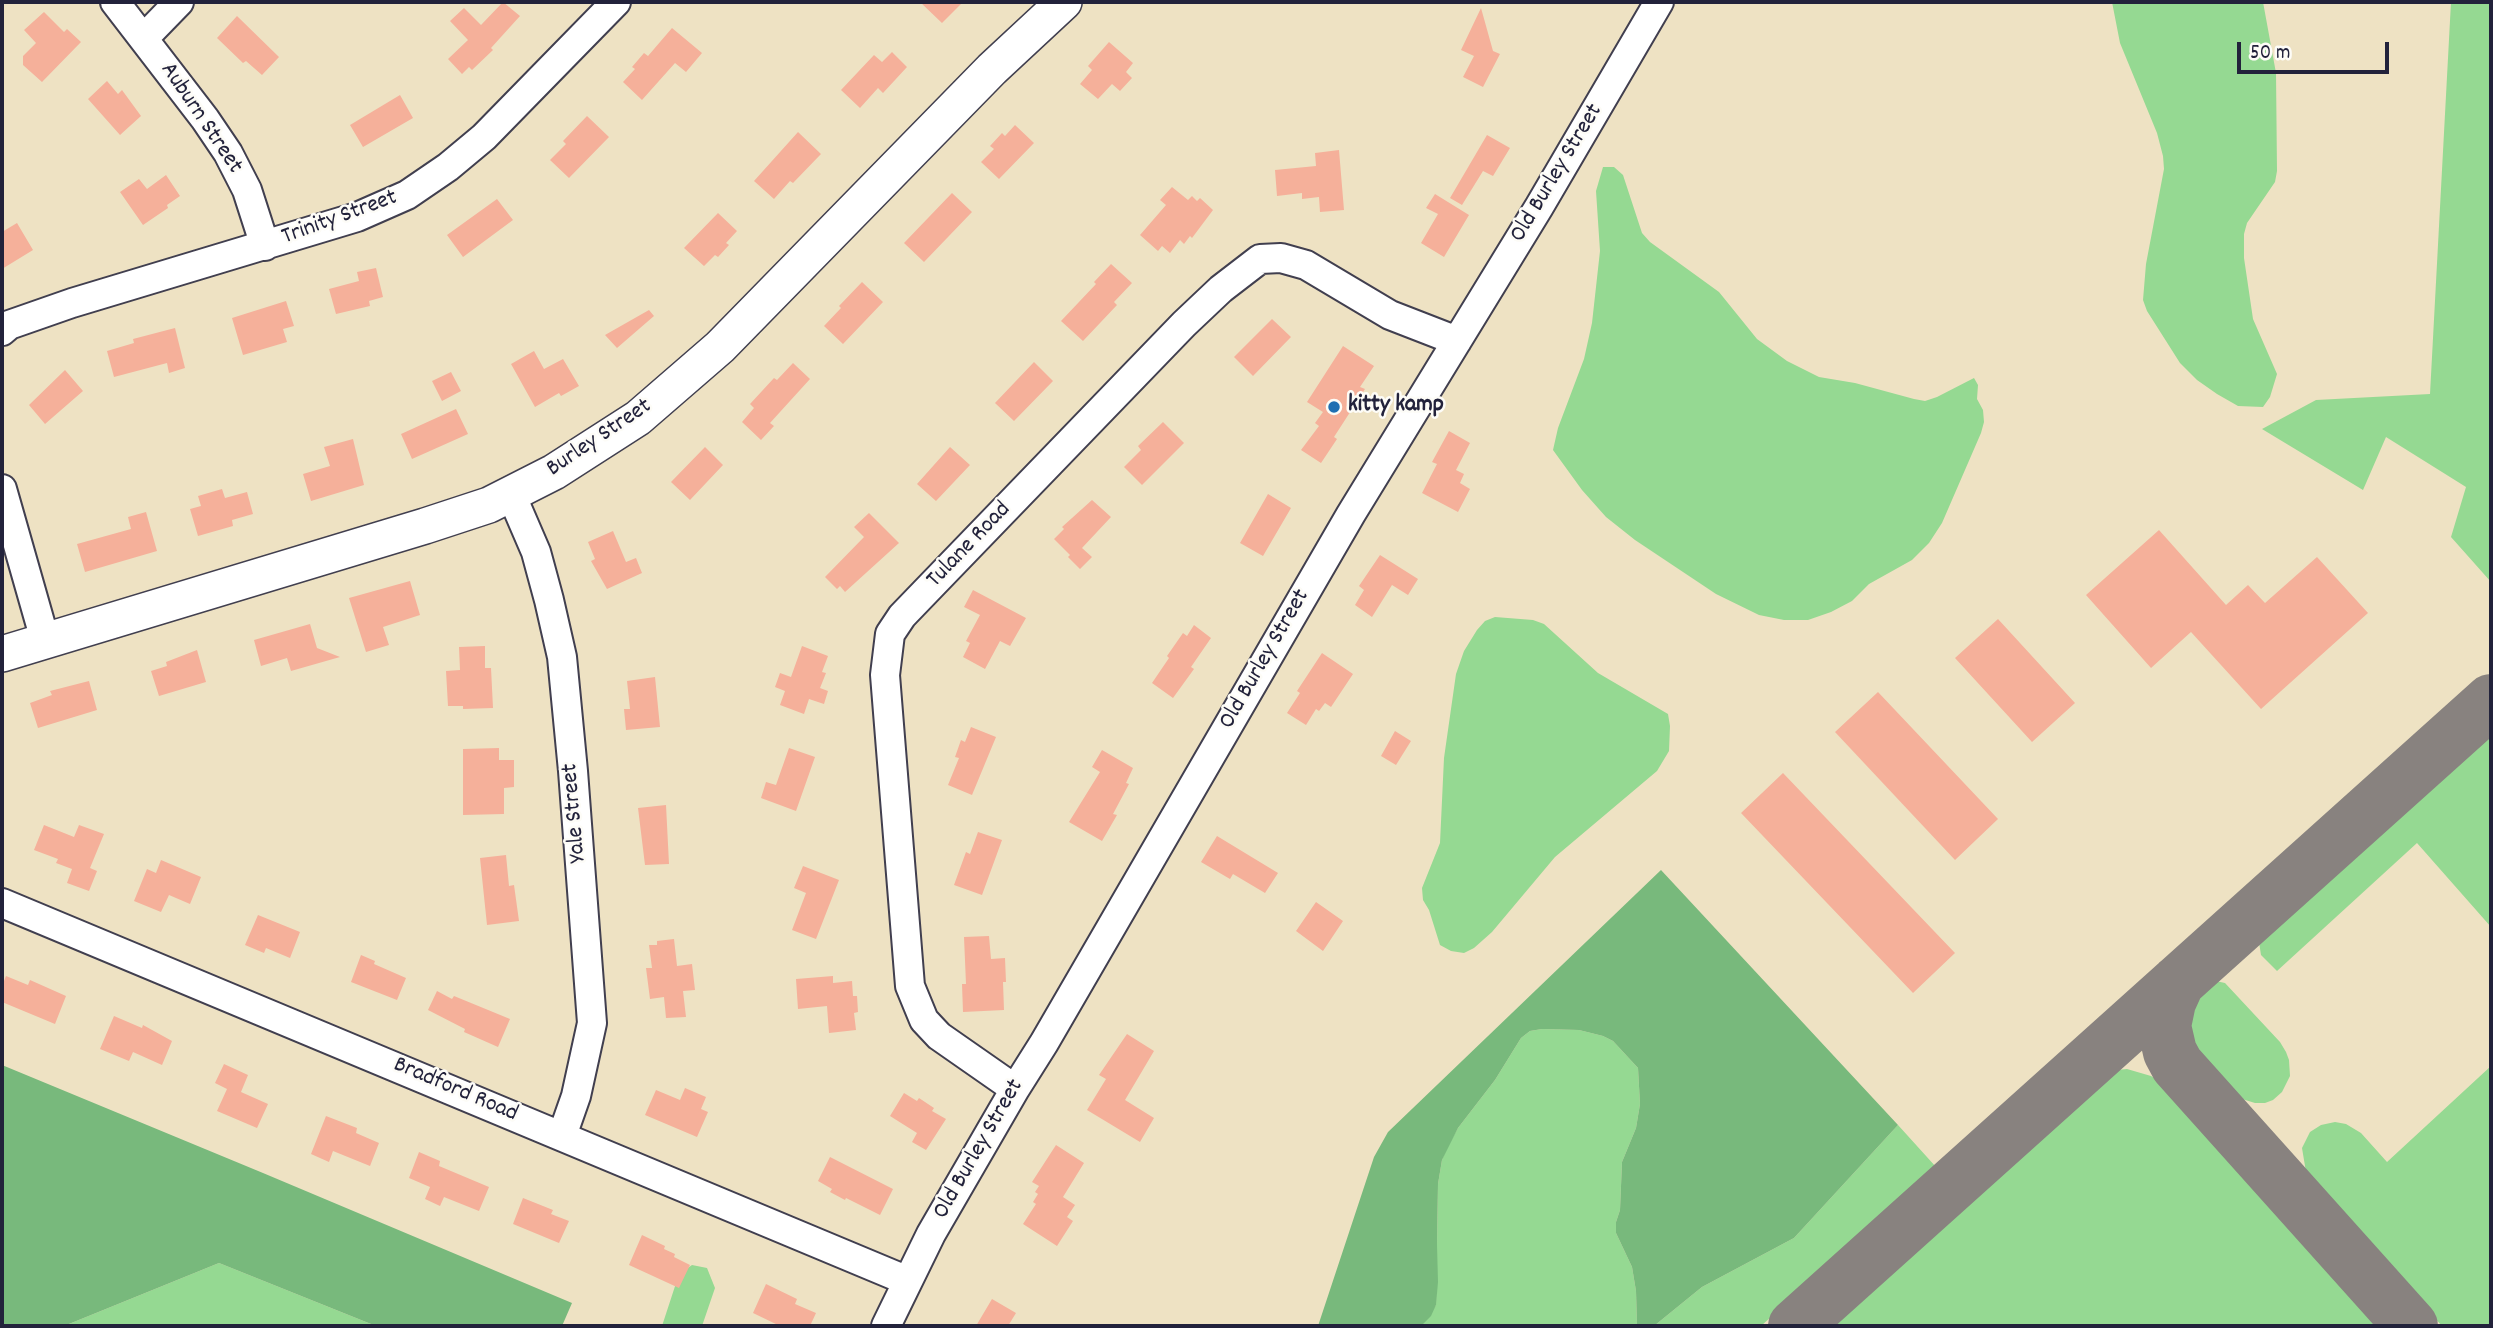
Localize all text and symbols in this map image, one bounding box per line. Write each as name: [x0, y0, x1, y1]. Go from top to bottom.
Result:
scale bar: [2241, 28, 2393, 72]
text: 50 m: [2250, 39, 2290, 69]
street label: Auburn Street: [152, 58, 248, 180]
street label: Old Burley Street: [1505, 99, 1611, 249]
street label: Trinity Street: [278, 185, 402, 253]
street label: Burley Street: [542, 393, 658, 485]
place label: kitty kamp: [1348, 393, 1444, 421]
marker: kitty kamp: [1326, 399, 1342, 415]
street label: Tulane Road: [922, 497, 1018, 595]
street label: Old Burley Street: [1214, 585, 1318, 735]
street label: Yale Street: [557, 762, 595, 864]
street label: Bradford Road: [388, 1052, 522, 1130]
street label: Old Burley Street: [928, 1075, 1032, 1225]

